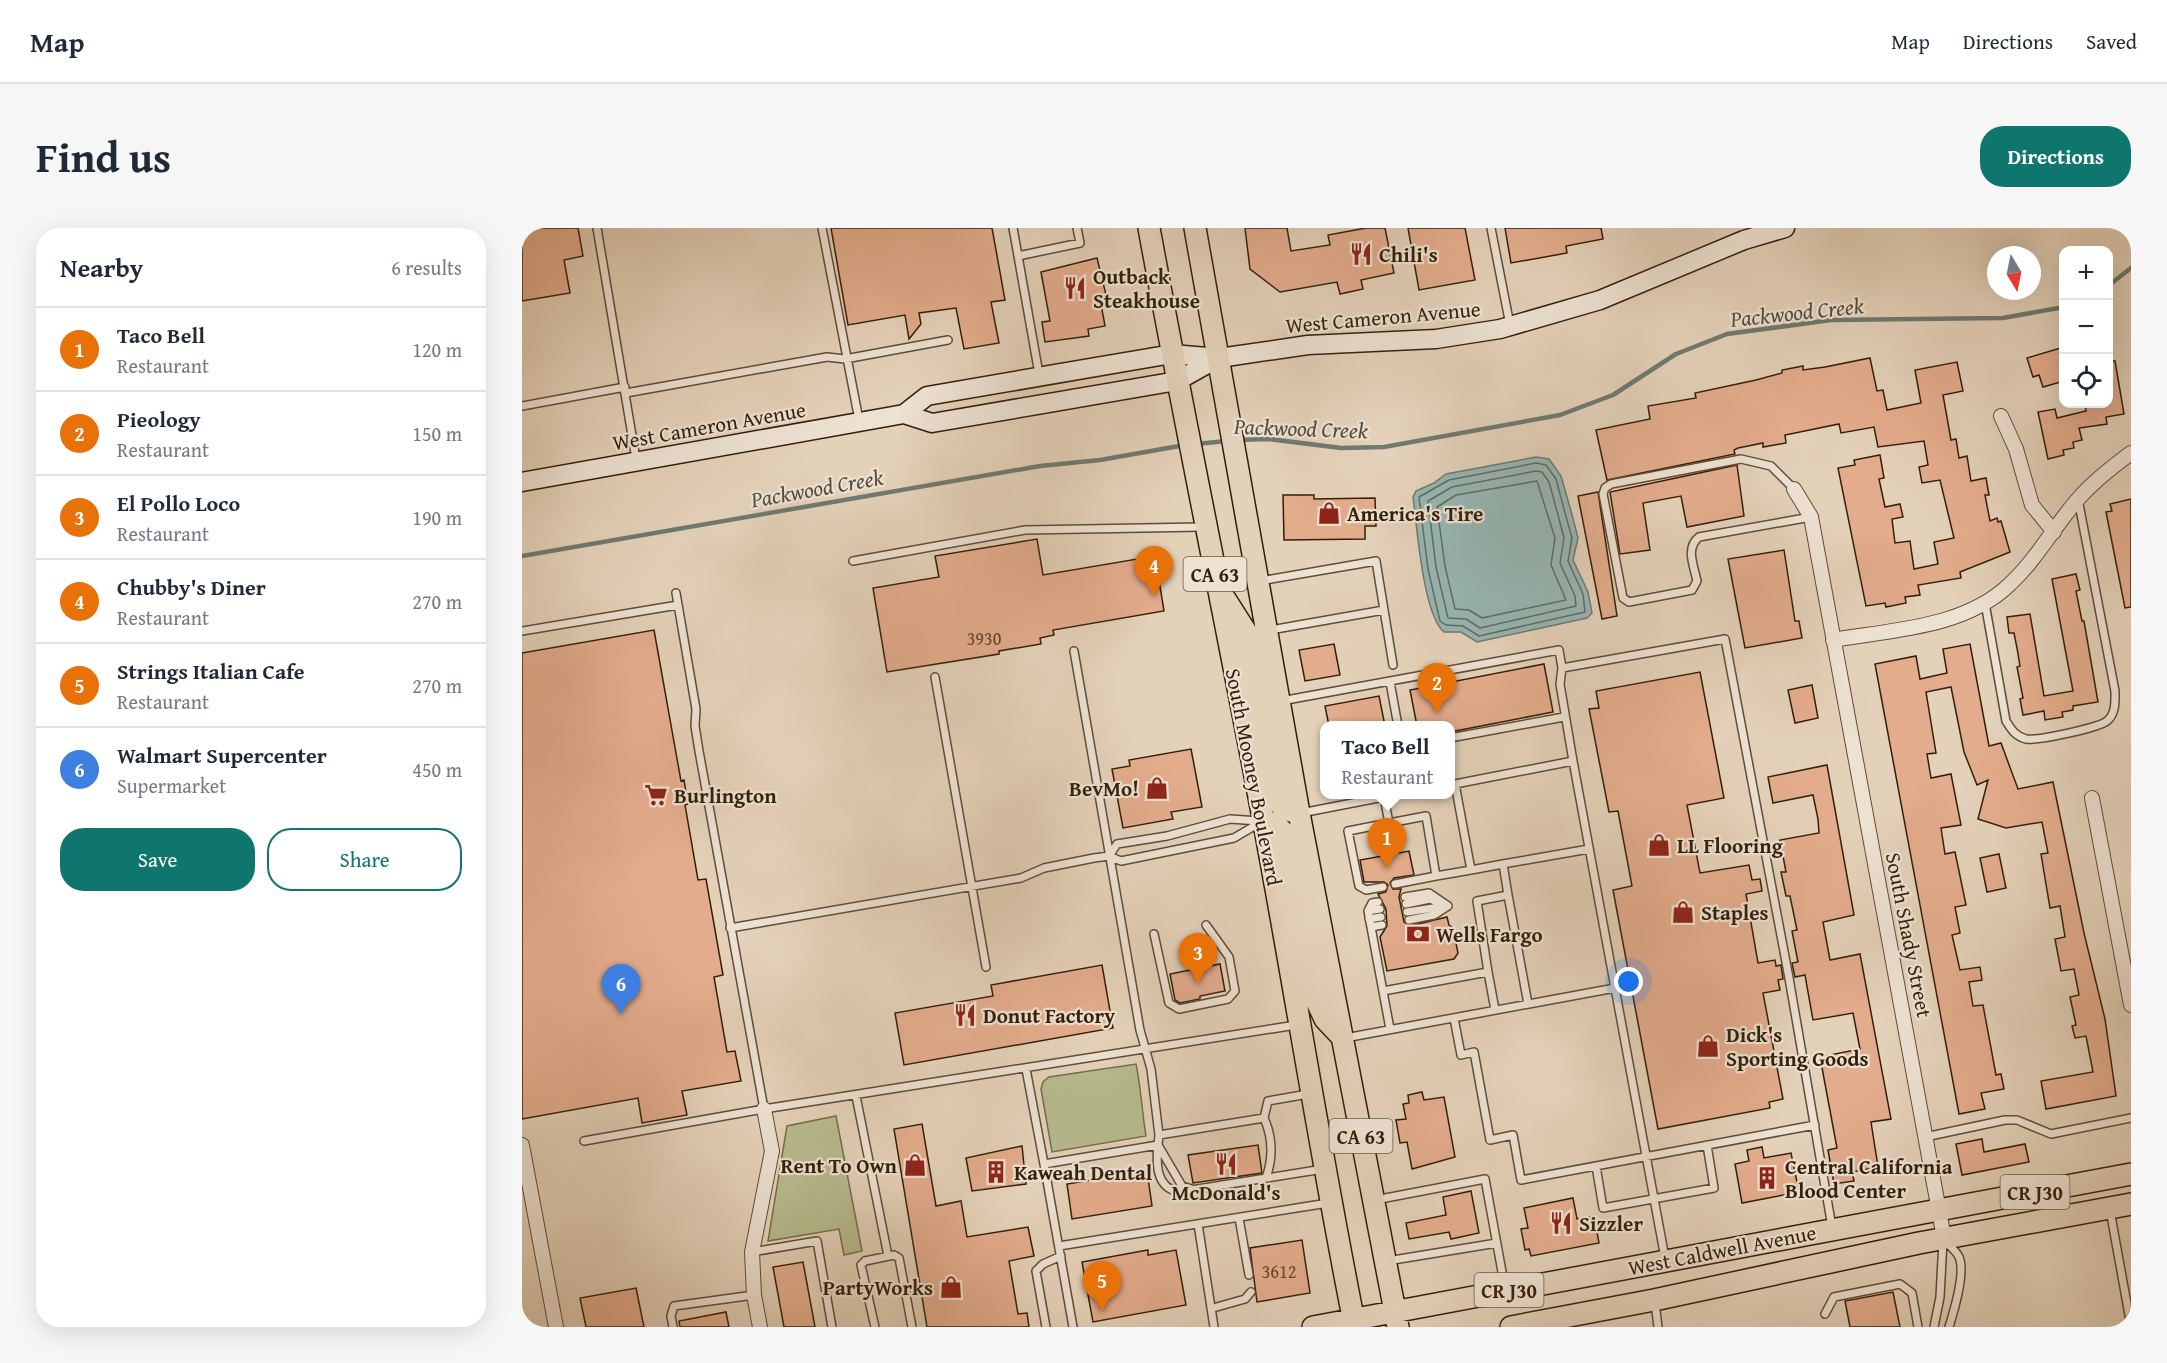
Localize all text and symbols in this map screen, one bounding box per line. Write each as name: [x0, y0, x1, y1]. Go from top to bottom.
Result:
text: Map: [30, 21, 84, 62]
text: Map: [1891, 26, 1930, 57]
text: Directions: [1963, 26, 2053, 57]
text: Saved: [2086, 26, 2137, 57]
text: Find us: [36, 126, 171, 187]
button: Directions: [1980, 126, 2131, 187]
place label: Chili's: [1379, 239, 1438, 270]
restaurant icon: Chili's: [1348, 241, 1374, 267]
north arrow: [1987, 246, 2041, 300]
map controls: [2059, 246, 2113, 408]
button: +: [2059, 246, 2113, 300]
text: Nearby: [60, 248, 143, 287]
text: 6 results: [391, 253, 462, 282]
place label: Outback Steakhouse: [1093, 261, 1200, 316]
restaurant icon: Outback Steakhouse: [1062, 275, 1088, 301]
water label: Packwood Creek: [1728, 289, 1866, 335]
street label: West Cameron Avenue: [1284, 293, 1482, 341]
button: −: [2059, 300, 2113, 354]
text: Taco Bell: [117, 319, 205, 351]
text: 1: [74, 335, 85, 364]
text: 120 m: [412, 335, 462, 364]
text: Restaurant: [117, 351, 209, 380]
button: locate: [2059, 354, 2113, 408]
street label: West Cameron Avenue: [610, 394, 808, 458]
text: Pieology: [117, 403, 201, 435]
water label: Packwood Creek: [1233, 410, 1369, 446]
text: 2: [74, 419, 85, 448]
text: 150 m: [412, 419, 462, 448]
text: Restaurant: [117, 435, 209, 464]
water label: Packwood Creek: [747, 460, 887, 516]
text: El Pollo Loco: [117, 487, 240, 519]
place label: America's Tire: [1347, 498, 1483, 529]
shop icon: America's Tire: [1316, 500, 1342, 526]
text: 3: [74, 503, 85, 532]
text: 190 m: [412, 503, 462, 532]
text: Restaurant: [117, 519, 209, 548]
pin: 4: [1134, 546, 1174, 596]
road number: CA 63: [1184, 557, 1246, 591]
text: Chubby's Diner: [117, 571, 266, 603]
text: 4: [74, 587, 85, 616]
text: 270 m: [412, 587, 462, 616]
text: Restaurant: [117, 603, 209, 632]
house number: 3930: [967, 625, 1002, 652]
text: Strings Italian Cafe: [117, 655, 305, 687]
pin: 2: [1418, 664, 1456, 713]
street label: South Mooney Boulevard: [1218, 666, 1290, 889]
text: 5: [74, 671, 85, 700]
text: 270 m: [412, 671, 462, 700]
text: Restaurant: [117, 687, 209, 716]
popup: [1320, 721, 1455, 799]
text: Taco Bell: [1342, 730, 1430, 762]
text: Walmart Supercenter: [117, 739, 327, 771]
text: 6: [74, 755, 85, 784]
text: 450 m: [412, 755, 462, 784]
text: Restaurant: [1342, 762, 1433, 791]
text: Supermarket: [117, 771, 226, 800]
place label: BevMo!: [1069, 773, 1139, 804]
shop icon: BevMo!: [1144, 775, 1170, 801]
place label: Burlington: [674, 780, 777, 811]
supermarket icon: Burlington: [643, 782, 669, 808]
pin: 1: [1368, 818, 1406, 868]
button: Save: [60, 828, 255, 891]
button: Share: [267, 828, 462, 891]
place label: LL Flooring: [1677, 830, 1784, 861]
shop icon: LL Flooring: [1646, 832, 1672, 858]
street label: South Shady Street: [1878, 850, 1940, 1021]
place label: Staples: [1701, 897, 1769, 928]
shop icon: Staples: [1670, 899, 1696, 925]
place label: Wells Fargo: [1436, 919, 1543, 950]
bank icon: Wells Fargo: [1405, 921, 1431, 947]
pin: 3: [1178, 934, 1218, 983]
pin: 6: [602, 964, 640, 1014]
your location: [1614, 967, 1643, 996]
place label: Donut Factory: [983, 1000, 1115, 1031]
restaurant icon: Donut Factory: [952, 1002, 978, 1028]
place label: Dick's Sporting Goods: [1726, 1019, 1869, 1074]
shop icon: Dick's Sporting Goods: [1695, 1033, 1721, 1059]
road number: CA 63: [1330, 1119, 1392, 1153]
place label: Rent To Own: [781, 1150, 898, 1181]
restaurant icon: McDonald's: [1213, 1151, 1239, 1177]
place label: Central California Blood Center: [1785, 1151, 1953, 1206]
shop icon: Rent To Own: [902, 1152, 928, 1178]
place label: Kaweah Dental: [1014, 1157, 1153, 1188]
building icon: Kaweah Dental: [983, 1159, 1009, 1185]
building icon: Central California Blood Center: [1754, 1165, 1780, 1191]
road number: CR J30: [2000, 1175, 2069, 1209]
place label: McDonald's: [1171, 1177, 1281, 1208]
place label: Sizzler: [1579, 1208, 1643, 1239]
restaurant icon: Sizzler: [1548, 1210, 1574, 1236]
street label: West Caldwell Avenue: [1625, 1217, 1819, 1283]
house number: 3612: [1262, 1258, 1296, 1285]
pin: 5: [1082, 1262, 1122, 1311]
place label: PartyWorks: [823, 1272, 933, 1303]
road number: CR J30: [1474, 1273, 1544, 1307]
shop icon: PartyWorks: [938, 1274, 964, 1300]

